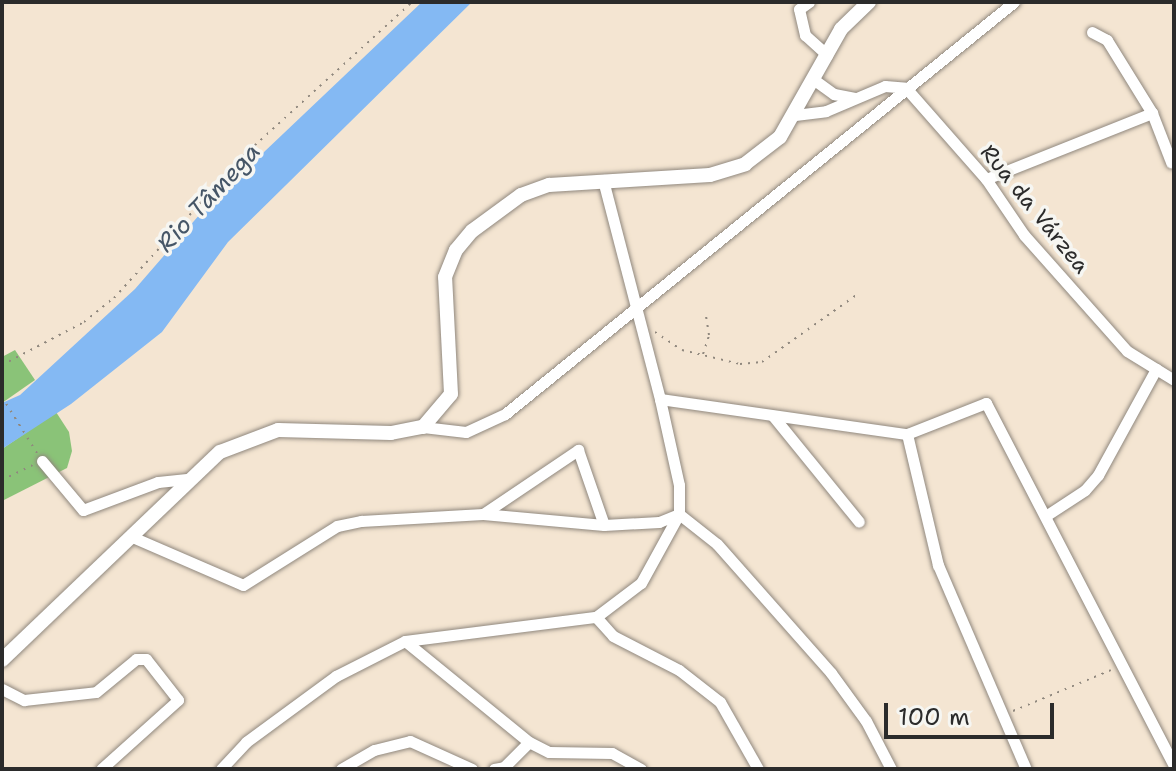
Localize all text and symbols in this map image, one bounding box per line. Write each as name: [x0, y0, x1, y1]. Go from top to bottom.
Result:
water label: Rio Tâmega: [151, 138, 267, 258]
street label: Rua da Várzea: [975, 139, 1095, 279]
scale bar: [888, 687, 1058, 737]
text: 100 m: [898, 701, 970, 733]

